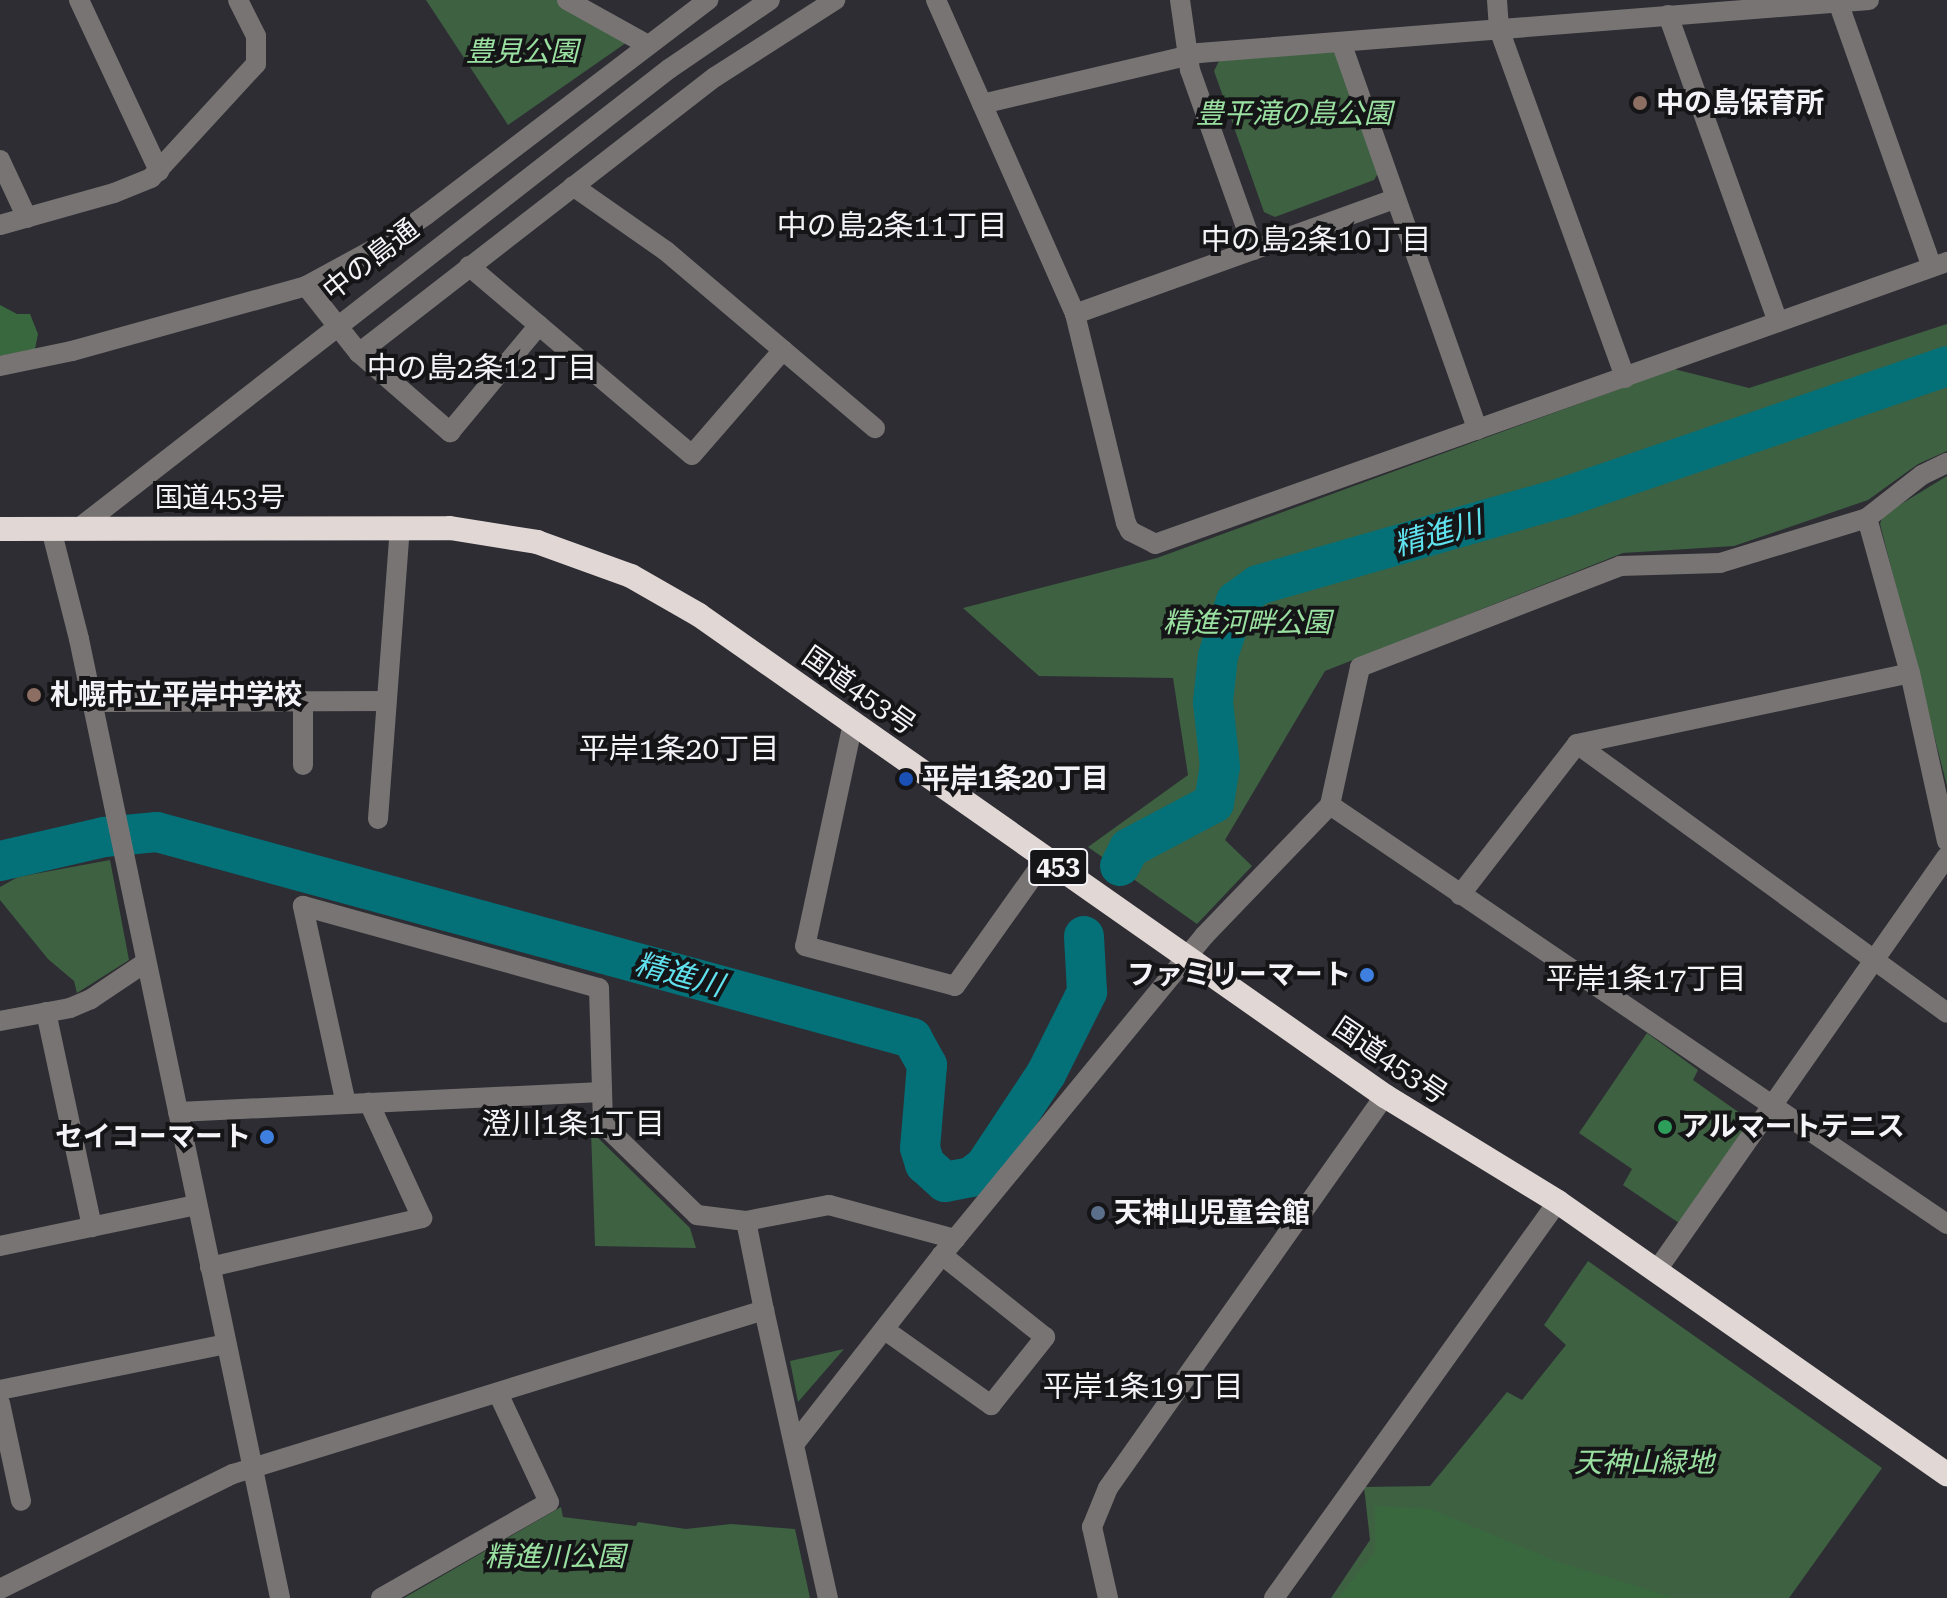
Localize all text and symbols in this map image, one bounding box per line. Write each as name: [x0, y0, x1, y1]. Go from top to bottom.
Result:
park label: 豊見公園: [466, 35, 578, 69]
place label: 中の島保育所: [1656, 86, 1824, 120]
marker: 中の島保育所: [1631, 94, 1649, 112]
park label: 豊平滝の島公園: [1196, 97, 1392, 131]
district label: 中の島2条11丁目: [777, 208, 1007, 244]
street label: 中の島通: [317, 212, 425, 308]
district label: 中の島2条10丁目: [1201, 222, 1431, 258]
district label: 中の島2条12丁目: [367, 350, 597, 386]
street label: 国道453号: [154, 481, 286, 515]
water label: 精進川: [1390, 504, 1486, 564]
park label: 精進河畔公園: [1163, 606, 1331, 640]
street label: 国道453号: [796, 640, 922, 742]
place label: 札幌市立平岸中学校: [50, 678, 302, 712]
marker: 札幌市立平岸中学校: [25, 686, 43, 704]
district label: 平岸1条20丁目: [579, 731, 779, 767]
place label: 平岸1条20丁目: [922, 762, 1109, 796]
marker: 平岸1条20丁目: [897, 770, 915, 788]
road number: 453: [1028, 845, 1088, 889]
water label: 精進川: [631, 946, 727, 1004]
place label: ファミリーマート: [1127, 958, 1351, 992]
district label: 平岸1条17丁目: [1546, 961, 1746, 997]
marker: ファミリーマート: [1358, 966, 1376, 984]
street label: 国道453号: [1326, 1010, 1454, 1112]
district label: 澄川1条1丁目: [481, 1106, 665, 1142]
place label: アルマートテニス: [1681, 1110, 1905, 1144]
marker: アルマートテニス: [1656, 1118, 1674, 1136]
place label: セイコーマート: [55, 1120, 251, 1154]
marker: セイコーマート: [258, 1128, 276, 1146]
place label: 天神山児童会館: [1114, 1196, 1310, 1230]
marker: 天神山児童会館: [1089, 1204, 1107, 1222]
district label: 平岸1条19丁目: [1043, 1369, 1243, 1405]
park label: 天神山緑地: [1574, 1446, 1714, 1480]
park label: 精進川公園: [485, 1540, 625, 1574]

